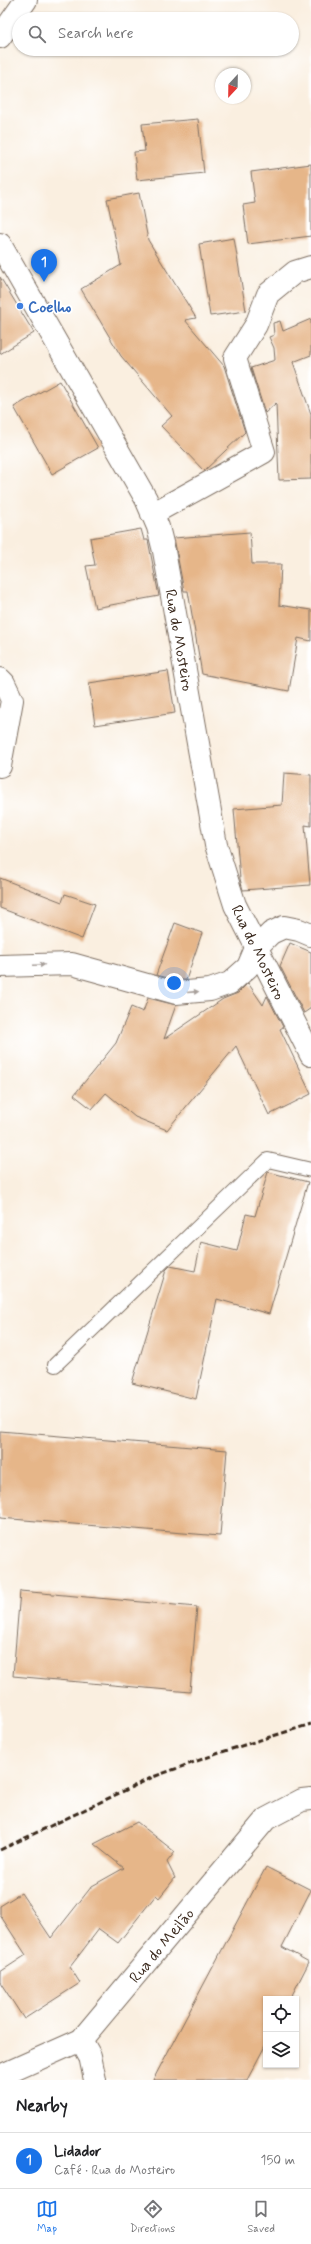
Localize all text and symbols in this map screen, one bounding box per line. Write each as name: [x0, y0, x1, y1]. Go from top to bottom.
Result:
search box: [12, 12, 299, 56]
icon: search: [26, 23, 48, 45]
text: Search here: [58, 24, 134, 44]
north arrow: [215, 68, 251, 104]
pin: 1: [31, 249, 57, 282]
place label: Coelho: [28, 297, 71, 318]
marker: Coelho: [15, 301, 25, 311]
street label: Rua do Mosteiro: [159, 588, 198, 693]
street label: Rua do Mosteiro: [226, 902, 290, 1004]
one-way arrow: [33, 962, 46, 968]
your location: [164, 973, 184, 993]
one-way arrow: [187, 988, 199, 995]
street label: Rua do Meilão: [125, 1904, 200, 1988]
map controls: [263, 1996, 299, 2068]
button: locate: [263, 1996, 299, 2032]
button: layers: [263, 2032, 299, 2068]
text: Nearby: [16, 2095, 68, 2117]
text: Lidador: [54, 2142, 101, 2162]
text: 1: [26, 2152, 32, 2169]
text: 150 m: [261, 2152, 295, 2169]
text: Café · Rua do Mosteiro: [54, 2162, 175, 2179]
tab: Map: [36, 2198, 58, 2236]
tab: Directions: [130, 2198, 175, 2236]
tab: Saved: [247, 2198, 275, 2236]

